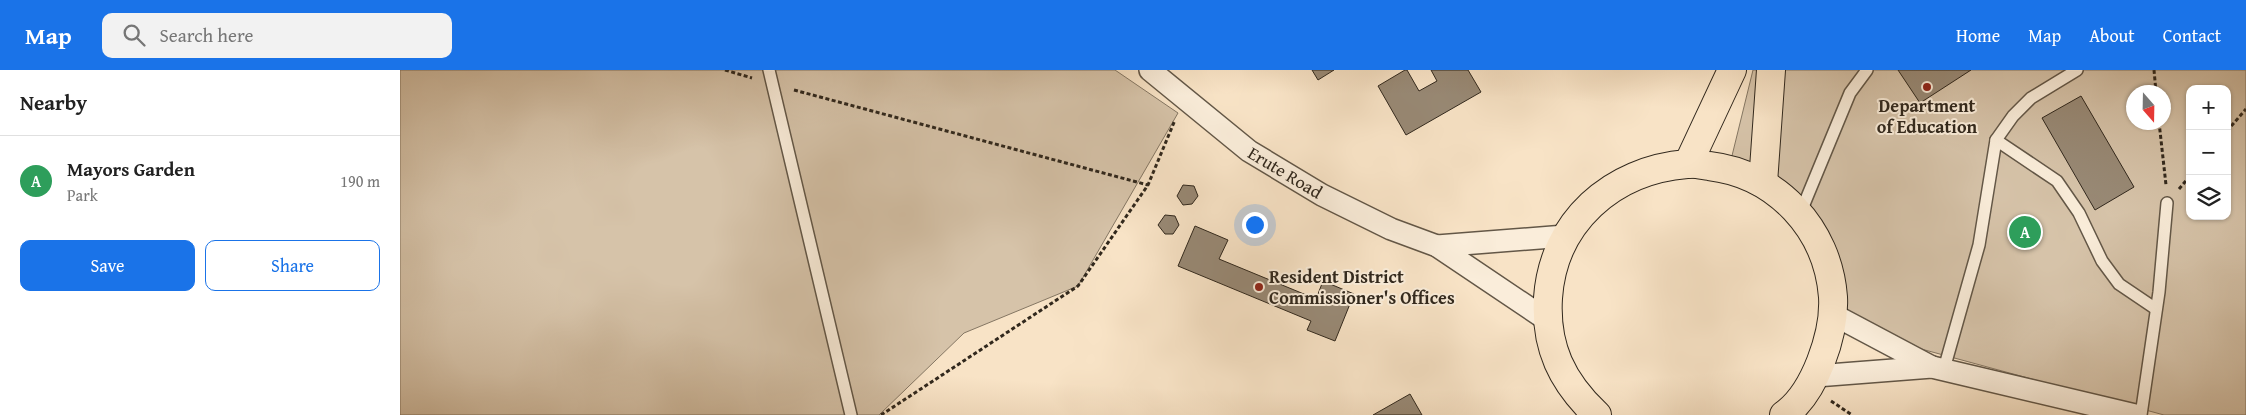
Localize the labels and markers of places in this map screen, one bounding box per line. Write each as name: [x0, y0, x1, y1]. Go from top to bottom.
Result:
marker: Department of Education: [1921, 81, 1933, 93]
place label: Department of Education: [1877, 92, 1977, 140]
pin: A: [2009, 213, 2041, 251]
place label: Resident District Commissioner's Offices: [1269, 263, 1455, 311]
marker: Resident District Commissioner's Offices: [1253, 281, 1265, 293]

